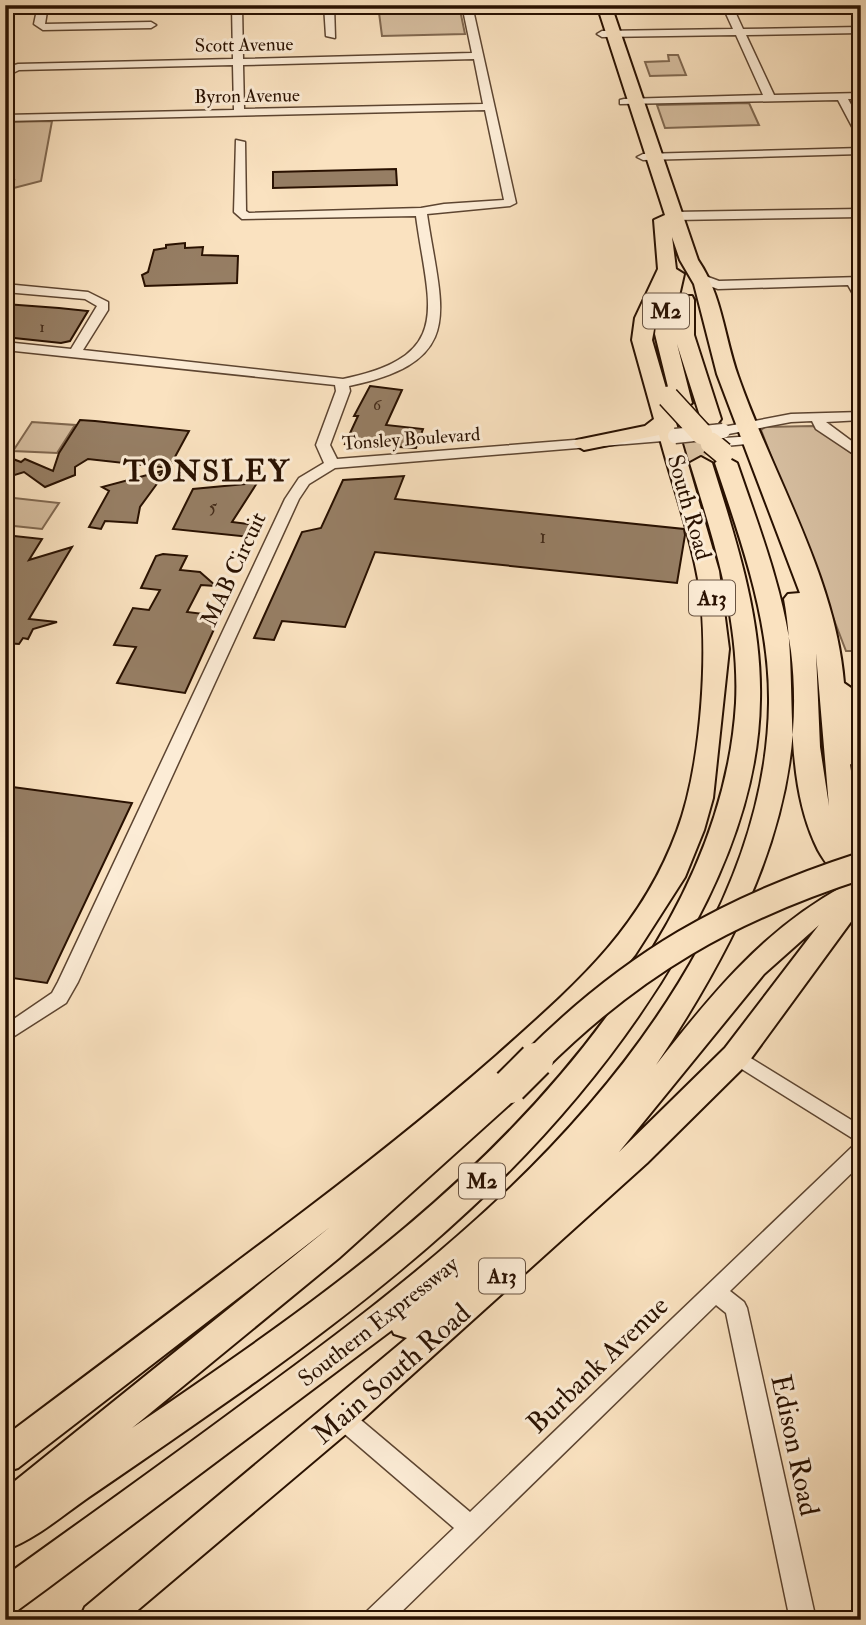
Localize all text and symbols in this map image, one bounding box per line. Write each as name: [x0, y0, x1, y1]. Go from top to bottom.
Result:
street label: Scott Avenue: [194, 32, 294, 58]
street label: Byron Avenue: [194, 83, 300, 109]
road number: M2: [643, 294, 689, 328]
house number: 1: [39, 317, 45, 337]
house number: 6: [373, 395, 382, 415]
street label: Tonsley Boulevard: [341, 422, 482, 456]
street label: South Road: [661, 451, 718, 563]
district label: TONSLEY: [122, 453, 291, 490]
house number: 5: [209, 495, 218, 519]
street label: MAB Circuit: [194, 508, 273, 631]
house number: 1: [540, 525, 546, 549]
road number: A13: [689, 580, 735, 616]
road number: M2: [459, 1164, 505, 1198]
street label: Southern Expressway: [292, 1249, 466, 1394]
road number: A13: [479, 1258, 525, 1294]
street label: Burbank Avenue: [520, 1289, 676, 1441]
street label: Main South Road: [306, 1296, 478, 1452]
street label: Edison Road: [763, 1372, 827, 1519]

